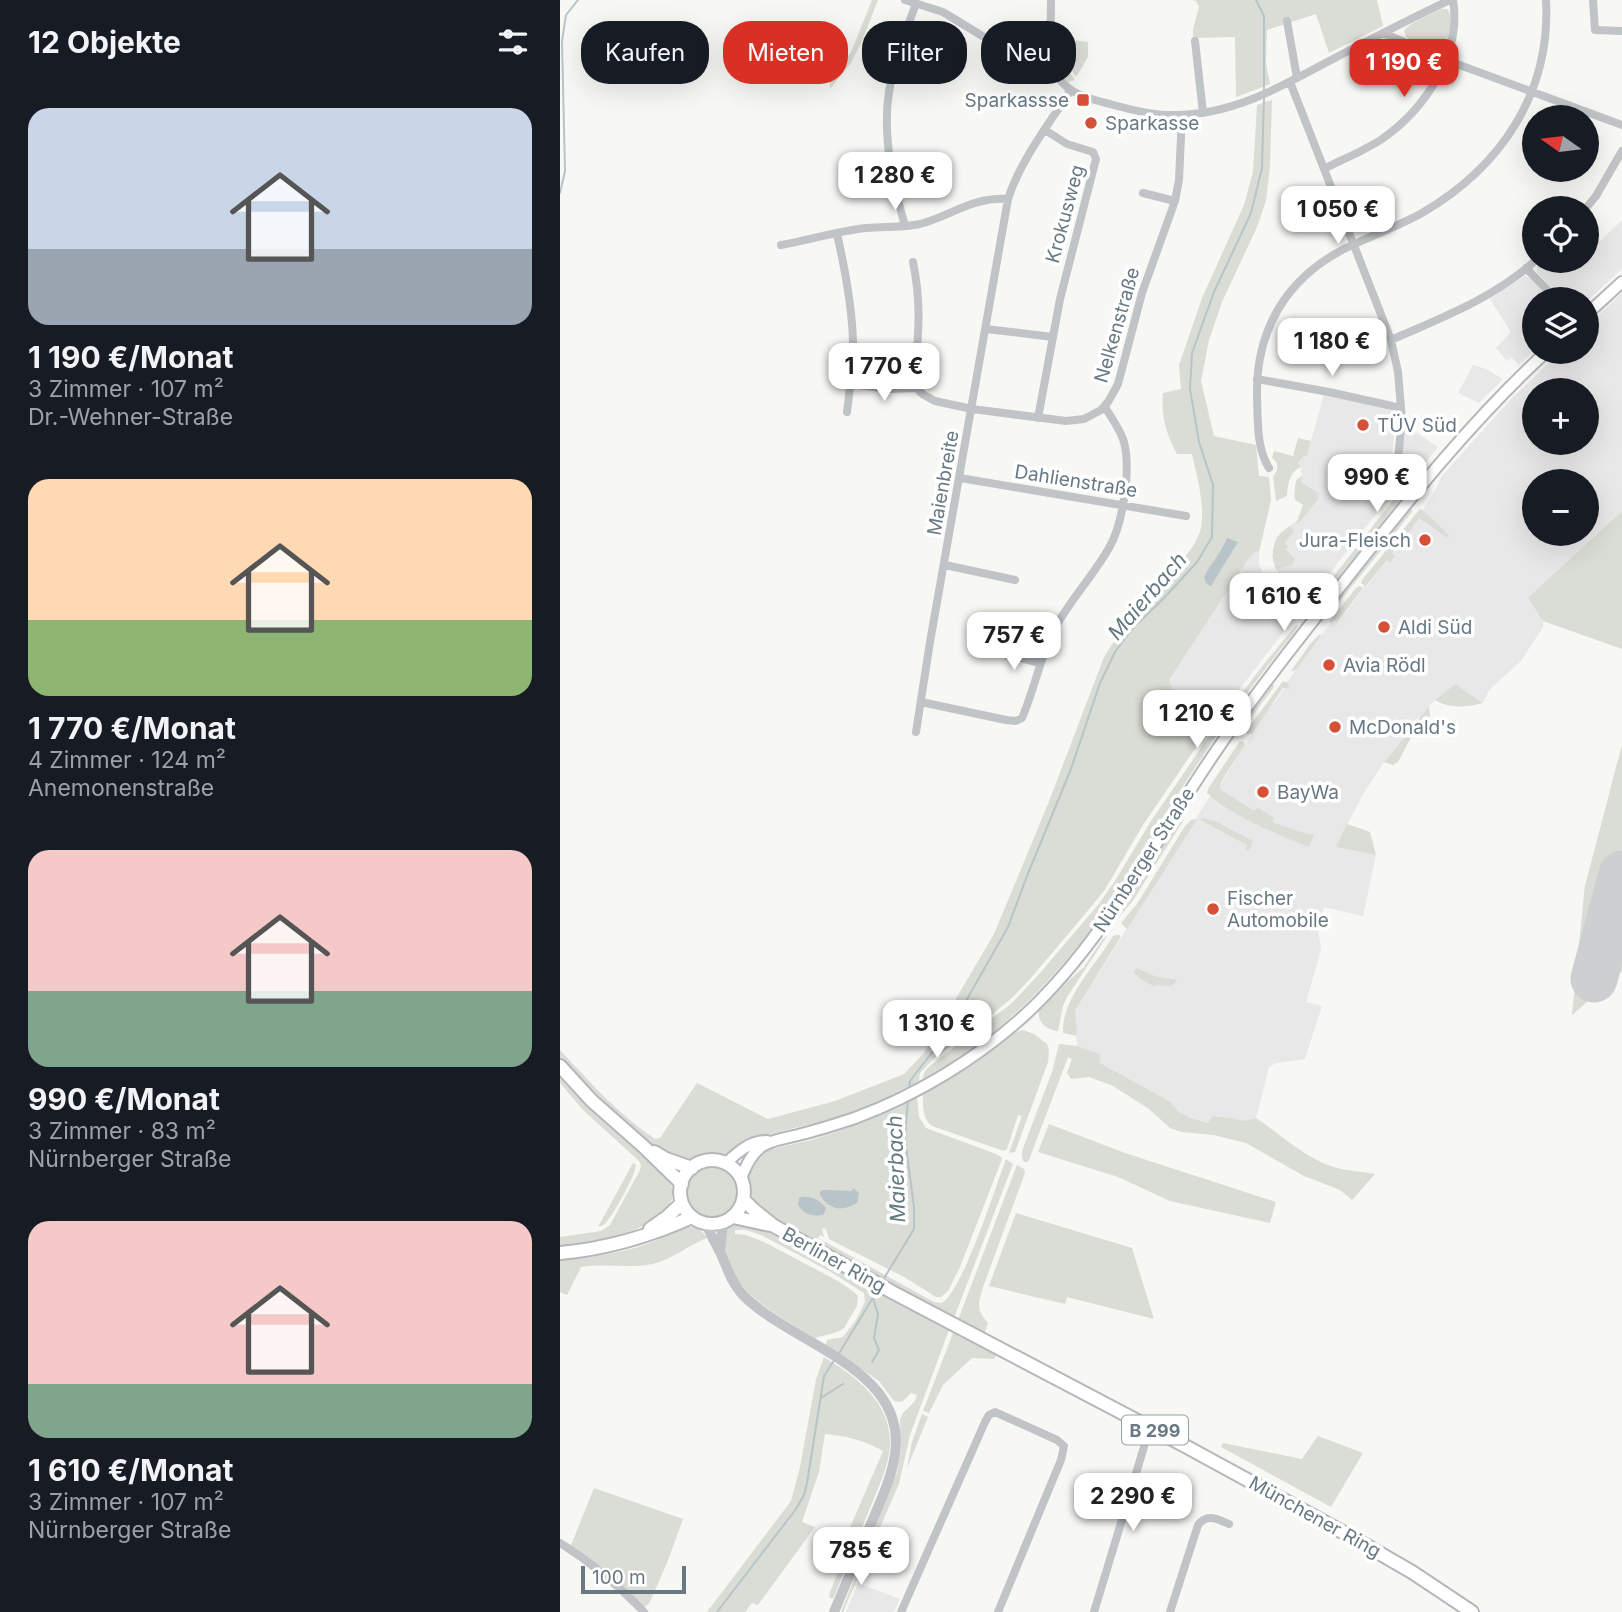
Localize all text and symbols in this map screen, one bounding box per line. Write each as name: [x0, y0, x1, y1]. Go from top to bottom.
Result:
chip: Kaufen: [581, 21, 709, 84]
chip: Mieten: [723, 21, 848, 84]
chip: Filter: [862, 21, 967, 84]
chip: Neu: [981, 21, 1076, 84]
icon: filters: [494, 23, 532, 61]
text: 12 Objekte: [28, 24, 181, 60]
pin: 1 190 €: [1339, 40, 1469, 99]
text: 1 190 €: [1366, 48, 1442, 76]
place label: Sparkassse: [965, 89, 1069, 112]
marker: Sparkassse: [1075, 92, 1091, 108]
north arrow: [1522, 105, 1600, 182]
map controls: [1522, 105, 1599, 546]
place label: Sparkasse: [1105, 112, 1199, 135]
marker: Sparkasse: [1083, 115, 1099, 131]
pin: 1 280 €: [830, 152, 960, 212]
icon: home: [217, 154, 343, 280]
text: 1 280 €: [854, 161, 936, 189]
street label: Krokusweg: [1041, 162, 1089, 266]
pin: 1 050 €: [1273, 187, 1403, 246]
text: 1 050 €: [1297, 195, 1379, 223]
button: locate: [1522, 196, 1599, 273]
street label: Nelkenstraße: [1090, 265, 1144, 385]
button: layers: [1522, 287, 1599, 364]
pin: 1 180 €: [1267, 318, 1397, 378]
text: 1 180 €: [1294, 327, 1370, 355]
text: 1 190 €/Monat: [28, 339, 233, 375]
pin: 1 770 €: [819, 344, 949, 403]
text: 1 770 €: [845, 352, 923, 380]
text: 3 Zimmer · 107 m²: [28, 375, 224, 403]
button: +: [1522, 378, 1599, 455]
text: Dr.-Wehner-Straße: [28, 403, 233, 431]
place label: TÜV Süd: [1377, 414, 1457, 437]
marker: TÜV Süd: [1355, 417, 1371, 433]
street label: Maienbreite: [922, 429, 964, 537]
pin: 990 €: [1328, 454, 1426, 514]
street label: Dahlienstraße: [1013, 460, 1139, 502]
text: 990 €: [1344, 463, 1410, 491]
button: −: [1522, 469, 1599, 546]
icon: home: [217, 525, 343, 651]
place label: Jura-Fleisch: [1299, 529, 1411, 552]
marker: Jura-Fleisch: [1417, 532, 1433, 548]
water label: Maierbach: [1102, 547, 1192, 645]
pin: 1 610 €: [1219, 574, 1349, 633]
text: 1 610 €: [1246, 582, 1322, 610]
pin: 757 €: [965, 612, 1063, 672]
place label: Aldi Süd: [1398, 616, 1472, 639]
marker: Aldi Süd: [1376, 619, 1392, 635]
text: 757 €: [983, 621, 1045, 649]
place label: Avia Rödl: [1343, 654, 1426, 677]
marker: Avia Rödl: [1321, 657, 1337, 673]
pin: 1 210 €: [1132, 690, 1262, 750]
text: 1 210 €: [1159, 699, 1235, 727]
text: 1 770 €/Monat: [28, 710, 236, 746]
place label: McDonald's: [1349, 716, 1456, 739]
marker: McDonald's: [1327, 719, 1343, 735]
text: 4 Zimmer · 124 m²: [28, 746, 226, 774]
text: Anemonenstraße: [28, 774, 214, 802]
place label: BayWa: [1277, 781, 1339, 804]
street label: Nürnberger Straße: [1089, 783, 1199, 937]
marker: BayWa: [1255, 784, 1271, 800]
place label: Fischer Automobile: [1227, 887, 1329, 932]
icon: home: [217, 896, 343, 1022]
marker: Fischer Automobile: [1205, 901, 1221, 917]
pin: 1 310 €: [872, 1000, 1002, 1060]
text: 1 310 €: [899, 1009, 975, 1037]
text: 990 €/Monat: [28, 1081, 220, 1117]
water label: Maierbach: [882, 1115, 910, 1223]
text: 3 Zimmer · 83 m²: [28, 1117, 216, 1145]
text: Nürnberger Straße: [28, 1145, 231, 1173]
street label: Berliner Ring: [778, 1222, 890, 1298]
icon: home: [217, 1267, 343, 1393]
road number: B 299: [1122, 1415, 1188, 1444]
text: 1 610 €/Monat: [28, 1452, 233, 1488]
street label: Münchener Ring: [1245, 1471, 1385, 1563]
pin: 2 290 €: [1068, 1474, 1198, 1533]
text: 2 290 €: [1090, 1482, 1176, 1510]
text: 3 Zimmer · 107 m²: [28, 1488, 224, 1516]
text: Nürnberger Straße: [28, 1516, 231, 1544]
pin: 785 €: [812, 1528, 910, 1587]
text: 785 €: [829, 1536, 893, 1564]
scale bar: [581, 1563, 686, 1595]
text: 100 m: [592, 1566, 646, 1589]

